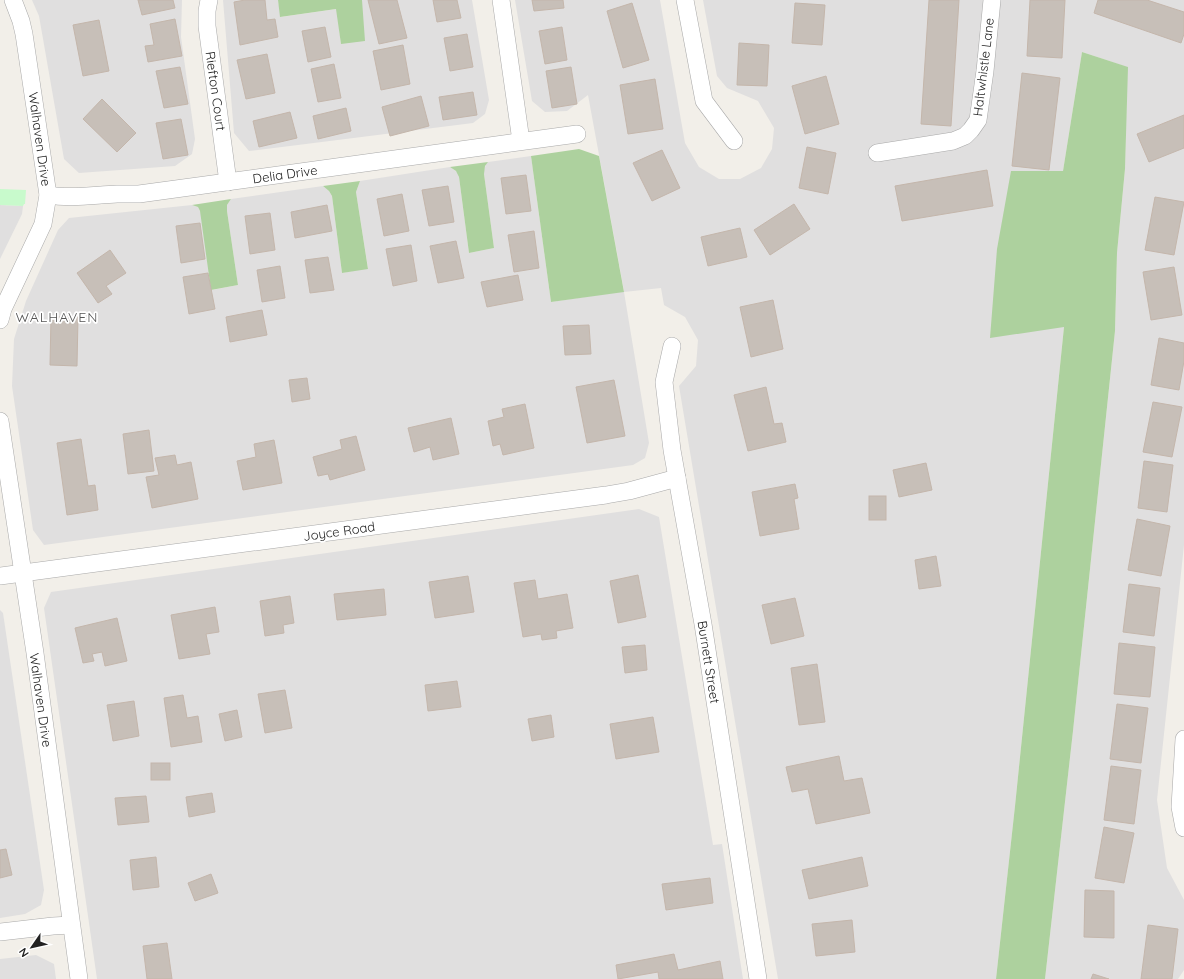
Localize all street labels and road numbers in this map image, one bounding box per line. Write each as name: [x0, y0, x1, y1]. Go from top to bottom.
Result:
street label: Haltwhistle Lane: [969, 17, 997, 117]
street label: Riefton Court: [203, 50, 229, 132]
street label: Walhaven Drive: [25, 91, 55, 187]
street label: Delia Drive: [252, 162, 318, 186]
street label: Joyce Road: [302, 518, 376, 544]
street label: Burnett Street: [695, 619, 723, 705]
street label: Walhaven Drive: [26, 652, 56, 748]

